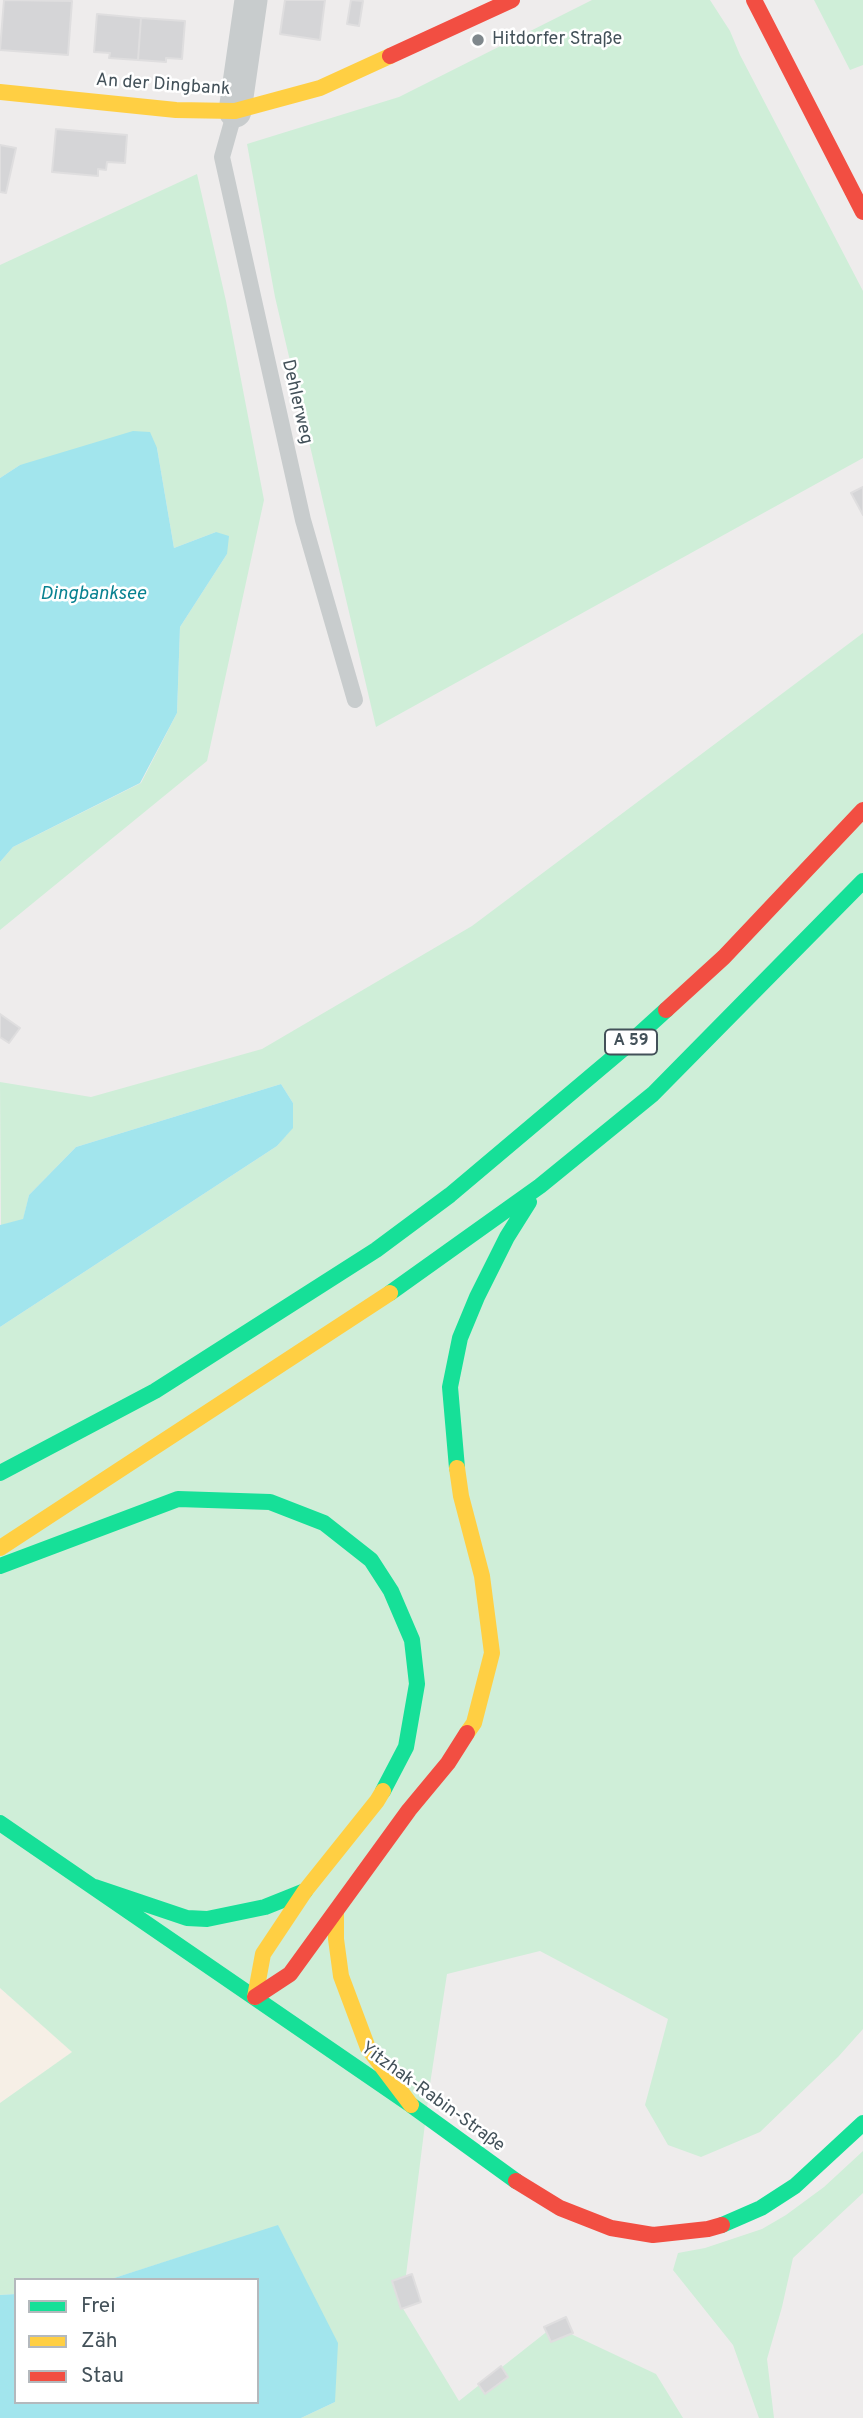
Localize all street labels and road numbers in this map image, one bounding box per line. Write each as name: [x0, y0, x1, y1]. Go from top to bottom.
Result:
street label: An der Dingbank: [95, 71, 231, 101]
street label: Dehlerweg: [276, 357, 316, 447]
road number: A 59: [605, 1030, 657, 1054]
street label: Yitzhak-Rabin-Straße: [356, 2038, 508, 2158]

